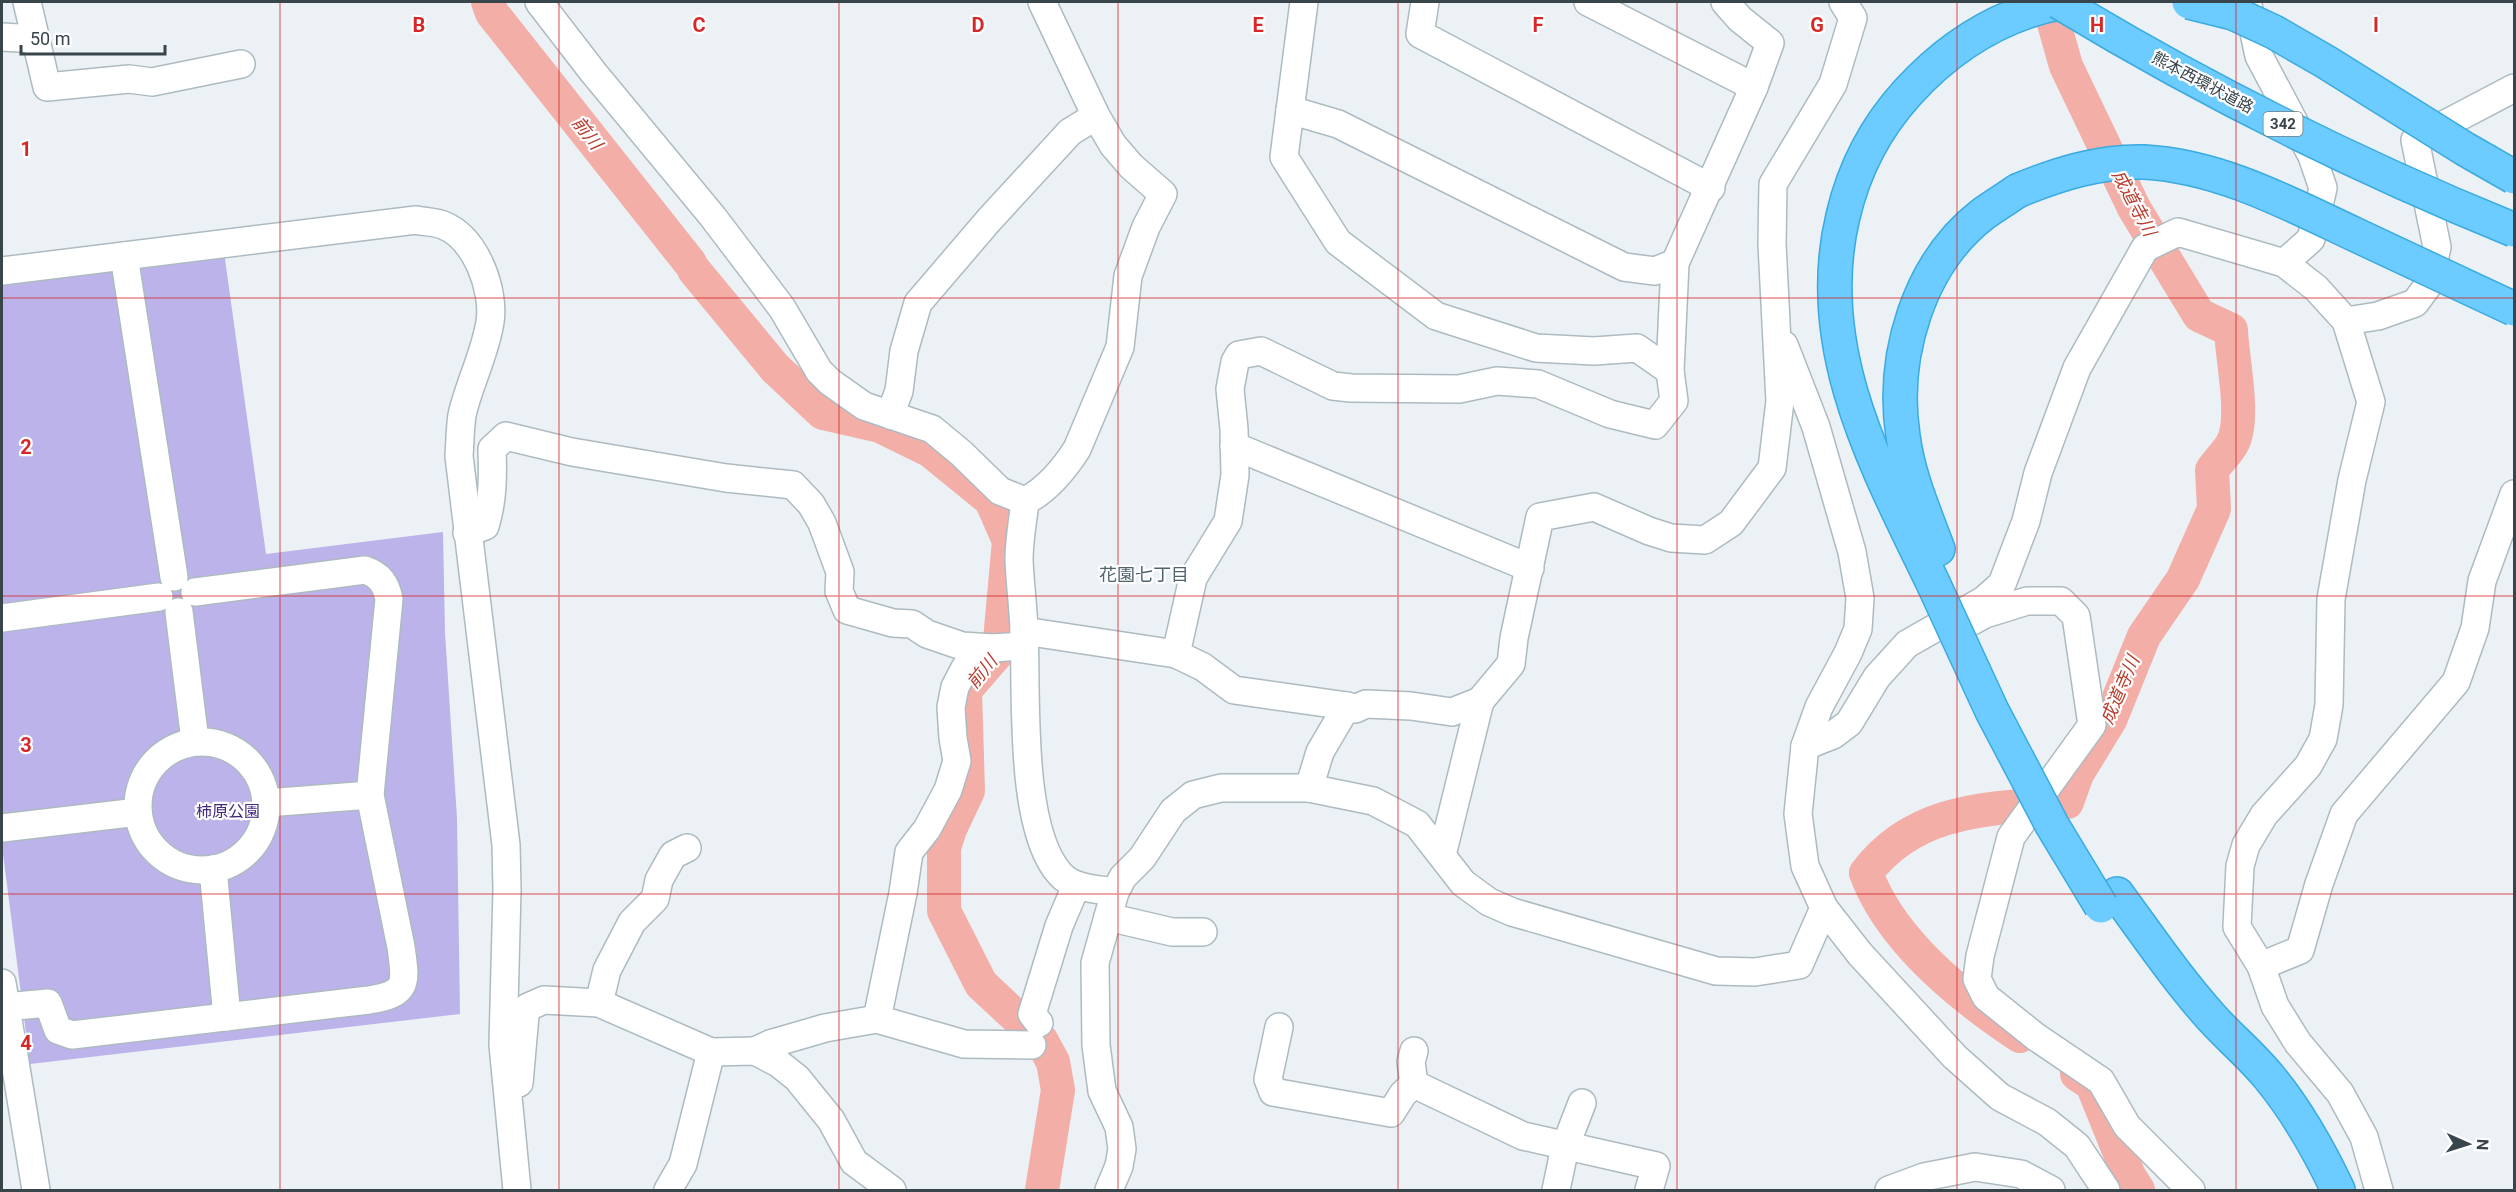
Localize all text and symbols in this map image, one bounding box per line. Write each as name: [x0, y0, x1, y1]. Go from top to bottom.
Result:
text: B: [413, 13, 425, 37]
text: C: [692, 13, 706, 37]
text: D: [972, 13, 985, 37]
text: E: [1252, 13, 1264, 37]
text: F: [1533, 13, 1544, 37]
text: G: [1810, 13, 1824, 37]
text: H: [2090, 13, 2104, 37]
text: I: [2373, 13, 2379, 37]
scale bar: [21, 18, 165, 56]
text: 50 m: [30, 28, 70, 49]
street label: 熊本西環状道路: [2149, 48, 2257, 117]
water label: 前川: [568, 112, 608, 155]
road number: 342: [2264, 112, 2302, 136]
text: 1: [20, 137, 32, 161]
water label: 成道寺川: [2108, 166, 2162, 241]
text: 2: [20, 435, 32, 459]
district label: 花園七丁目: [1099, 564, 1189, 585]
water label: 前川: [962, 650, 1002, 692]
water label: 成道寺川: [2096, 651, 2144, 727]
text: 3: [20, 733, 32, 757]
park label: 柿原公園: [196, 802, 260, 821]
text: 4: [20, 1031, 32, 1055]
north arrow: [2438, 1114, 2498, 1174]
text: N: [2473, 1139, 2492, 1151]

